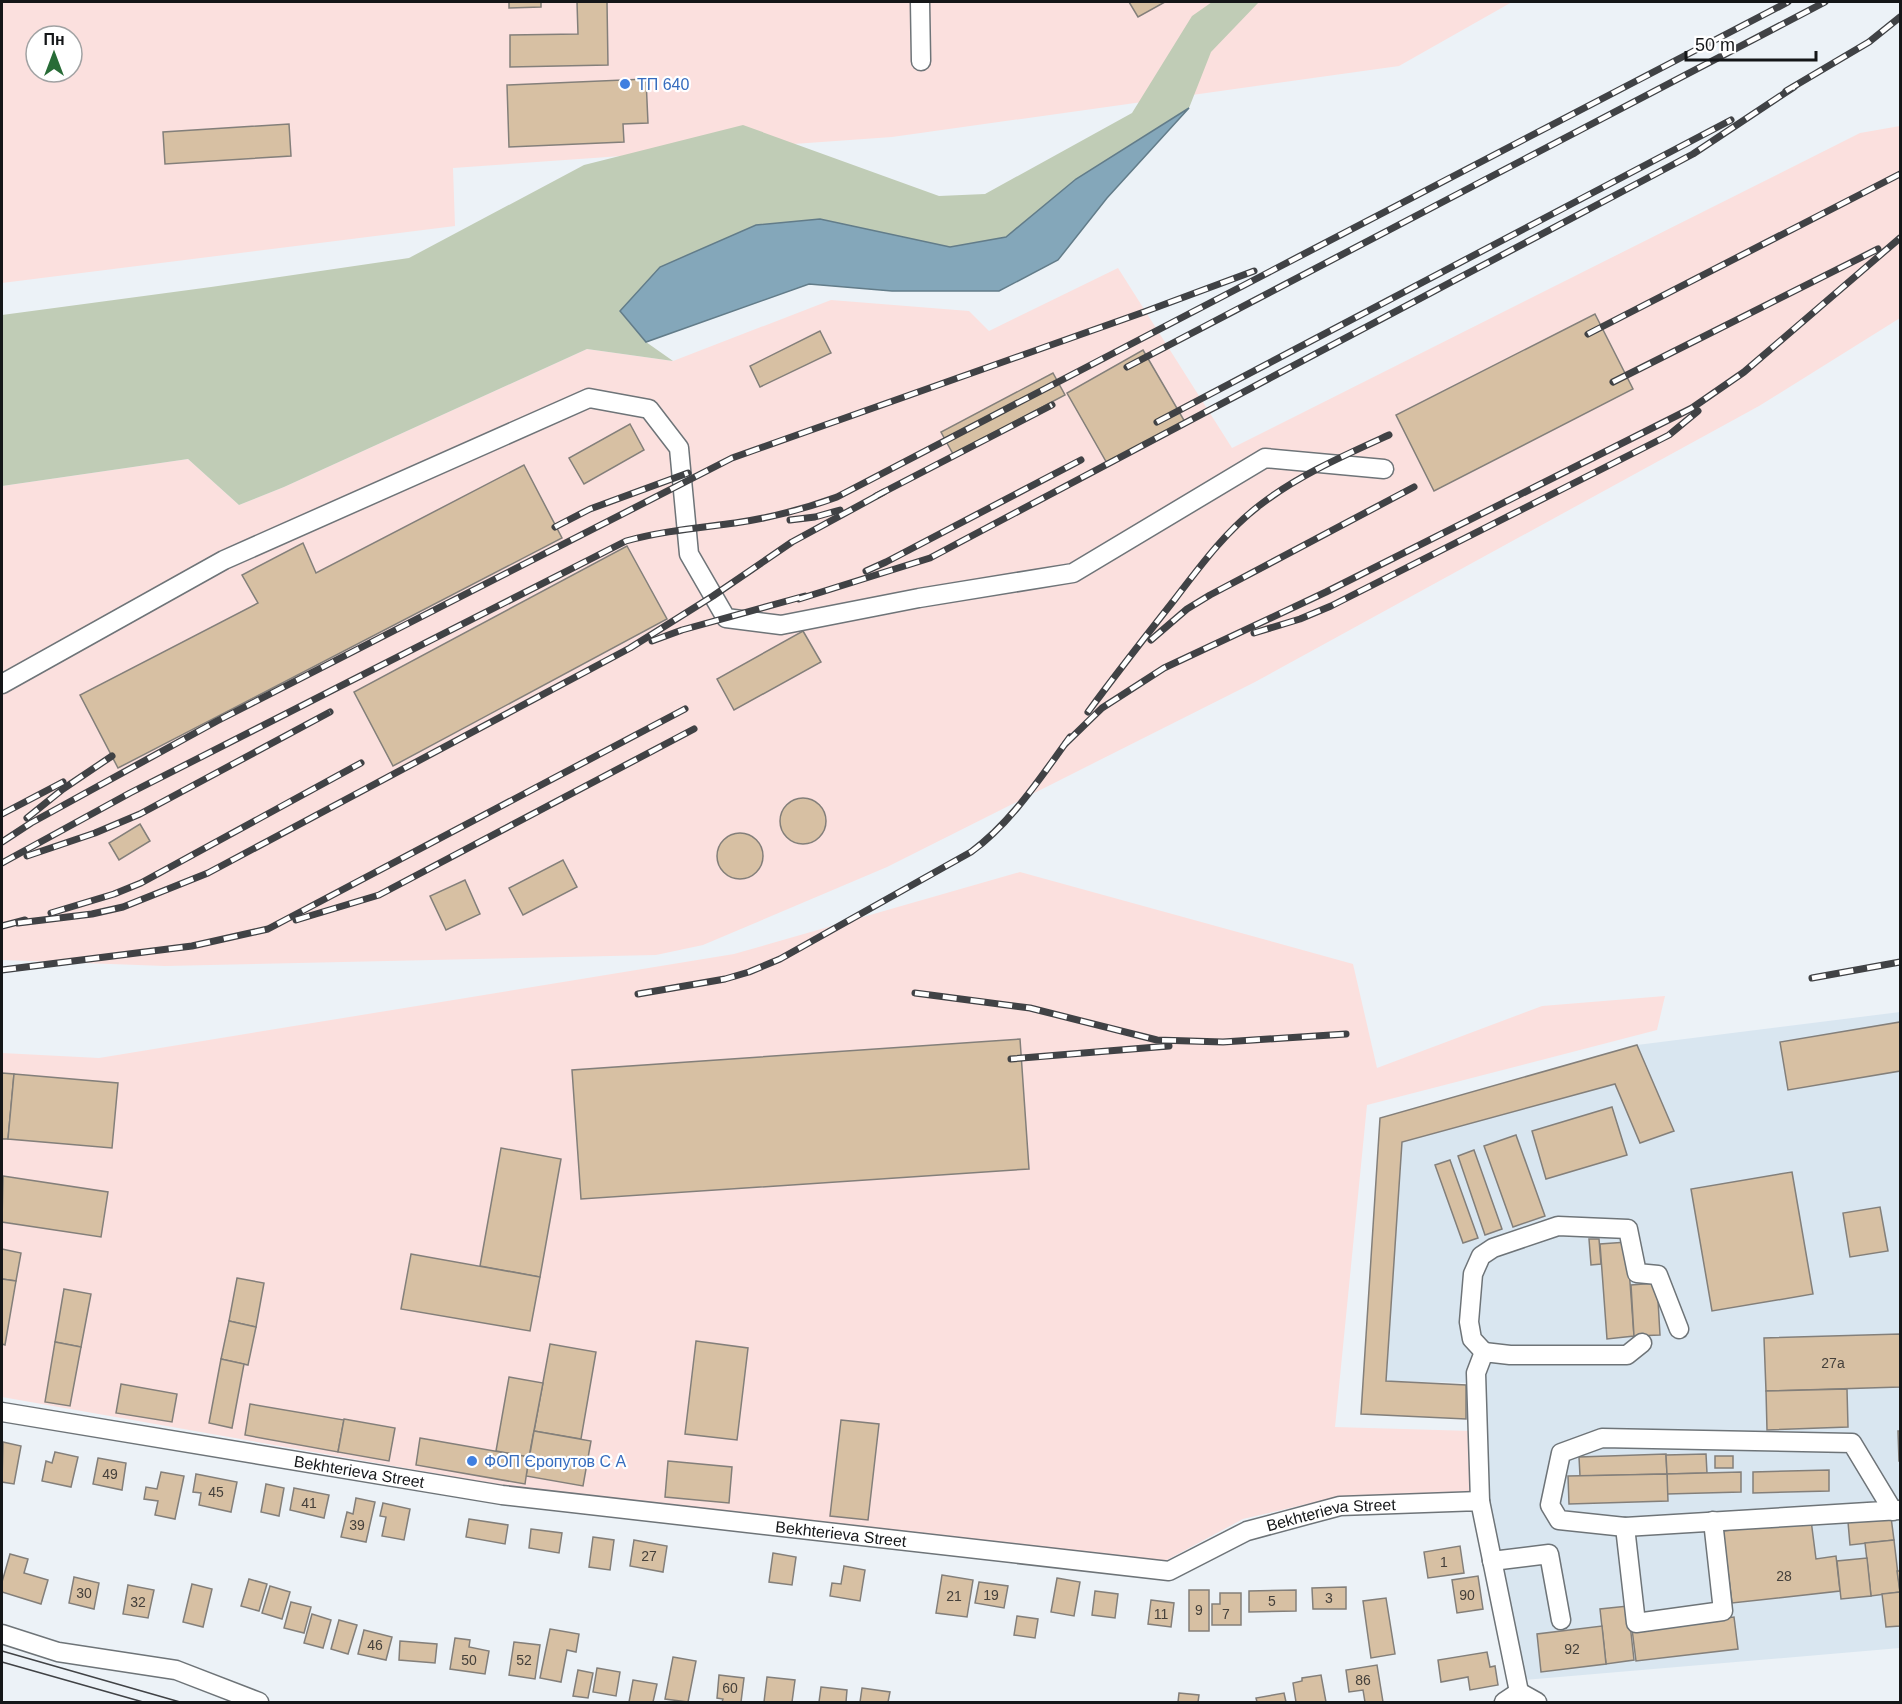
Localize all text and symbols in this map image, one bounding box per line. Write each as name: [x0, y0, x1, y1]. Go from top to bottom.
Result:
north arrow: [24, 24, 84, 84]
scale bar: [1686, 24, 1816, 62]
text: Пн: [43, 31, 65, 48]
text: 50 m: [1695, 35, 1735, 55]
place label: ТП 640: [637, 76, 690, 93]
marker: ТП 640: [618, 77, 632, 91]
house number: 27а: [1821, 1355, 1845, 1371]
street label: Bekhterieva Street: [293, 1453, 426, 1491]
place label: ФОП Єропутов С А: [484, 1453, 627, 1470]
marker: ФОП Єропутов С А: [465, 1454, 479, 1468]
house number: 49: [102, 1466, 118, 1482]
house number: 45: [208, 1484, 224, 1500]
house number: 41: [301, 1495, 317, 1511]
street label: Bekhterieva Street: [1265, 1496, 1397, 1534]
house number: 39: [349, 1517, 365, 1533]
street label: Bekhterieva Street: [775, 1518, 908, 1550]
house number: 27: [641, 1548, 657, 1564]
house number: 1: [1440, 1554, 1448, 1570]
house number: 28: [1776, 1568, 1792, 1584]
house number: 30: [76, 1585, 92, 1601]
house number: 19: [983, 1587, 999, 1603]
house number: 90: [1459, 1587, 1475, 1603]
house number: 21: [946, 1588, 962, 1604]
house number: 3: [1325, 1590, 1333, 1606]
house number: 5: [1268, 1593, 1276, 1609]
house number: 32: [130, 1594, 146, 1610]
house number: 9: [1195, 1602, 1203, 1618]
house number: 11: [1154, 1606, 1168, 1622]
house number: 7: [1222, 1606, 1230, 1622]
house number: 46: [367, 1637, 383, 1653]
house number: 92: [1564, 1641, 1580, 1657]
house number: 50: [461, 1652, 477, 1668]
house number: 52: [516, 1652, 532, 1668]
house number: 86: [1355, 1672, 1371, 1688]
house number: 60: [722, 1680, 738, 1696]

